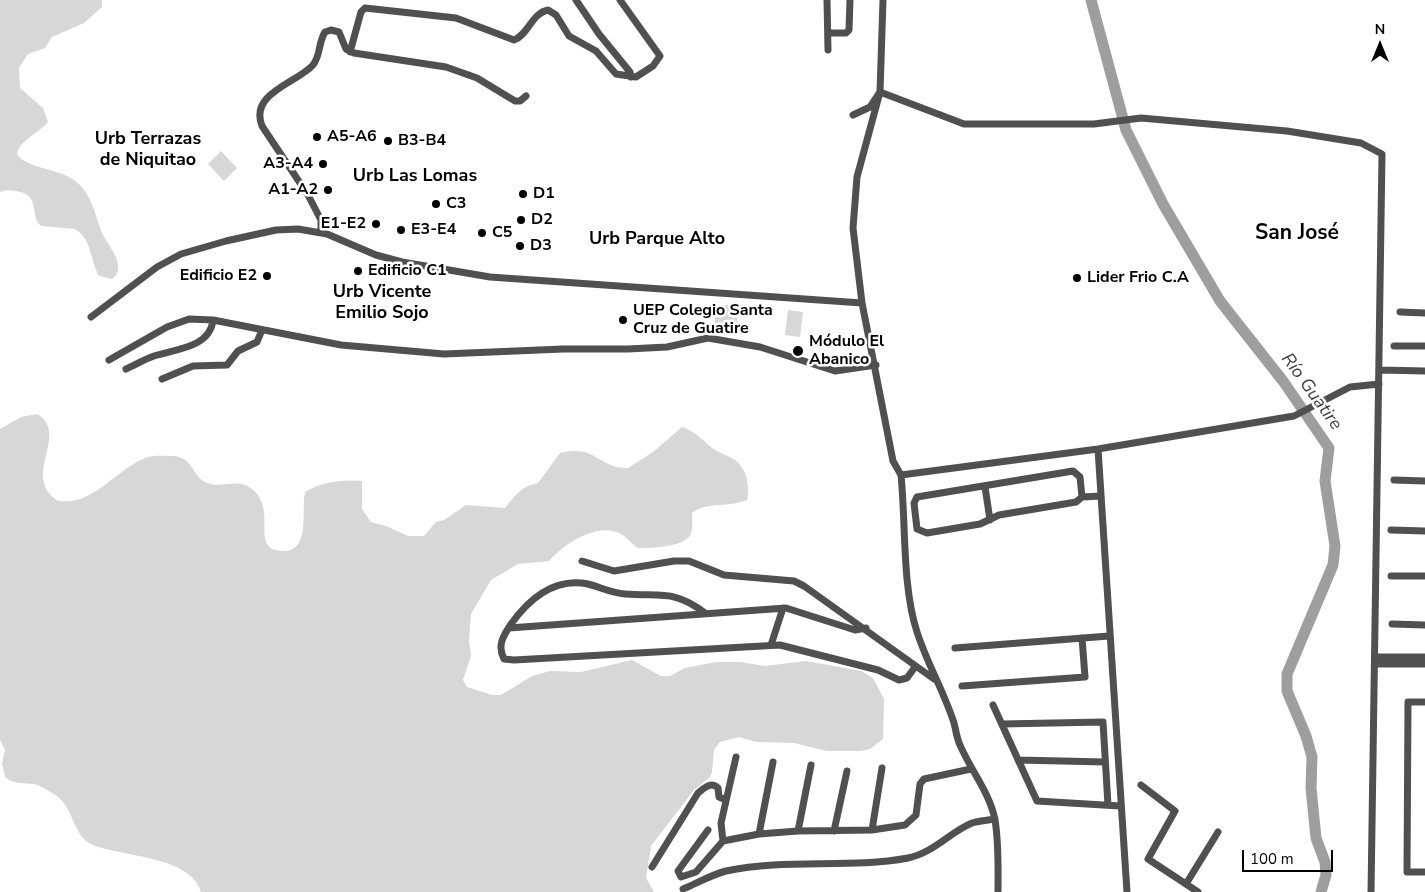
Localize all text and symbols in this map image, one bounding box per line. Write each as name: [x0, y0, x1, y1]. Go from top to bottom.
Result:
north arrow: [1355, 20, 1405, 70]
text: N: [1375, 20, 1385, 39]
place label: A5-A6: [327, 127, 377, 147]
district label: Urb Terrazas de Niquitao: [95, 129, 201, 172]
marker: A5-A6: [311, 131, 323, 143]
place label: B3-B4: [398, 131, 446, 151]
marker: B3-B4: [382, 135, 394, 147]
place label: A3-A4: [263, 154, 313, 174]
marker: A3-A4: [317, 158, 329, 170]
district label: Urb Las Lomas: [353, 166, 477, 188]
place label: A1-A2: [268, 180, 318, 200]
marker: A1-A2: [322, 184, 334, 196]
place label: D1: [533, 184, 555, 204]
marker: D1: [517, 188, 529, 200]
place label: C3: [446, 194, 466, 214]
marker: C3: [430, 198, 442, 210]
place label: D2: [531, 210, 553, 230]
place label: E1-E2: [321, 214, 366, 234]
marker: D2: [515, 214, 527, 226]
marker: E1-E2: [370, 218, 382, 230]
place label: E3-E4: [411, 220, 456, 240]
district label: San José: [1255, 221, 1339, 247]
place label: C5: [492, 223, 512, 243]
marker: E3-E4: [395, 224, 407, 236]
marker: C5: [476, 227, 488, 239]
district label: Urb Parque Alto: [589, 229, 725, 251]
place label: D3: [530, 236, 552, 256]
marker: D3: [514, 240, 526, 252]
place label: Edificio C1: [368, 261, 447, 281]
marker: Edificio C1: [352, 265, 364, 277]
place label: Edificio E2: [180, 266, 257, 286]
place label: Lider Frio C.A: [1087, 268, 1189, 288]
marker: Edificio E2: [261, 270, 273, 282]
marker: Lider Frio C.A: [1071, 272, 1083, 284]
district label: Urb Vicente Emilio Sojo: [333, 282, 431, 324]
place label: UEP Colegio Santa Cruz de Guatire: [633, 301, 773, 339]
marker: UEP Colegio Santa Cruz de Guatire: [617, 314, 629, 326]
place label: Módulo El Abanico: [809, 332, 884, 370]
marker: Módulo El Abanico: [791, 344, 805, 358]
water label: Río Guatire: [1276, 349, 1346, 435]
scale bar: [1245, 840, 1336, 872]
text: 100 m: [1250, 849, 1294, 869]

